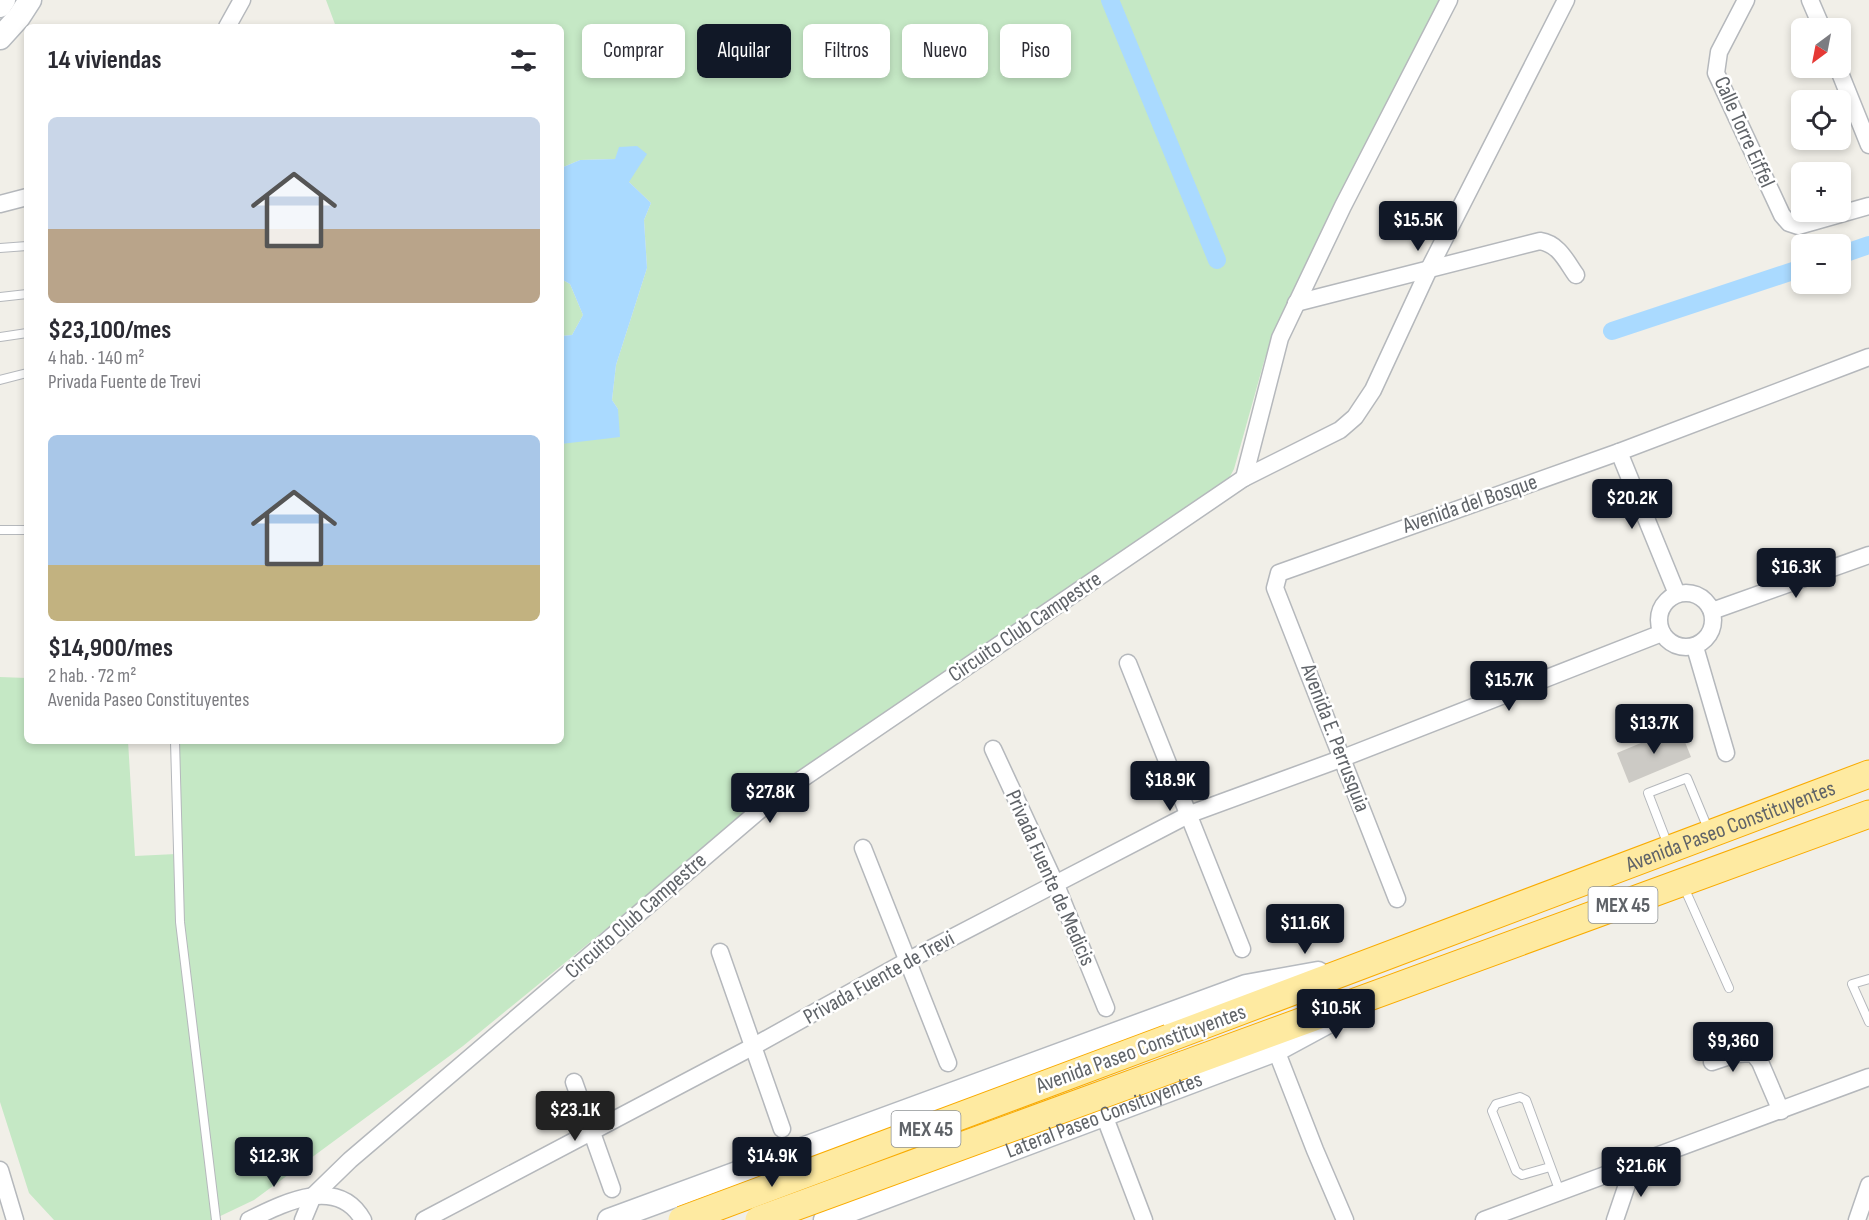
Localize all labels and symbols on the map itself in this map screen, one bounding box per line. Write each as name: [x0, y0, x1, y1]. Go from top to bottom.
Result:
north arrow: [1791, 18, 1851, 78]
street label: Calle Torre Eiffel: [1708, 72, 1780, 192]
pin: $15.5K: [1369, 201, 1467, 252]
street label: Avenida del Bosque: [1398, 468, 1541, 540]
pin: $20.2K: [1583, 479, 1681, 530]
pin: $16.3K: [1747, 548, 1845, 599]
street label: Circuito Club Campestre: [943, 566, 1107, 688]
street label: Avenida E. Perrusquia: [1294, 659, 1376, 816]
pin: $15.7K: [1460, 661, 1558, 712]
pin: $13.7K: [1605, 704, 1703, 755]
pin: $18.9K: [1121, 761, 1219, 812]
pin: $27.8K: [721, 773, 819, 824]
street label: Avenida Paseo Constituyentes: [1621, 774, 1839, 878]
street label: Privada Fuente de Medicis: [999, 786, 1101, 970]
street label: Circuito Club Campestre: [560, 847, 712, 985]
road number: MEX 45: [1588, 887, 1658, 923]
pin: $11.6K: [1256, 904, 1354, 955]
street label: Privada Fuente de Trevi: [799, 925, 959, 1031]
pin: $10.5K: [1287, 989, 1385, 1040]
street label: Avenida Paseo Constituyentes: [1031, 998, 1250, 1100]
pin: $9,360: [1684, 1022, 1782, 1073]
street label: Lateral Paseo Consituyentes: [1002, 1066, 1206, 1164]
pin: $23.1K: [526, 1091, 624, 1142]
road number: MEX 45: [892, 1111, 960, 1147]
pin: $12.3K: [225, 1137, 323, 1188]
pin: $14.9K: [723, 1137, 821, 1188]
pin: $21.6K: [1592, 1147, 1690, 1198]

